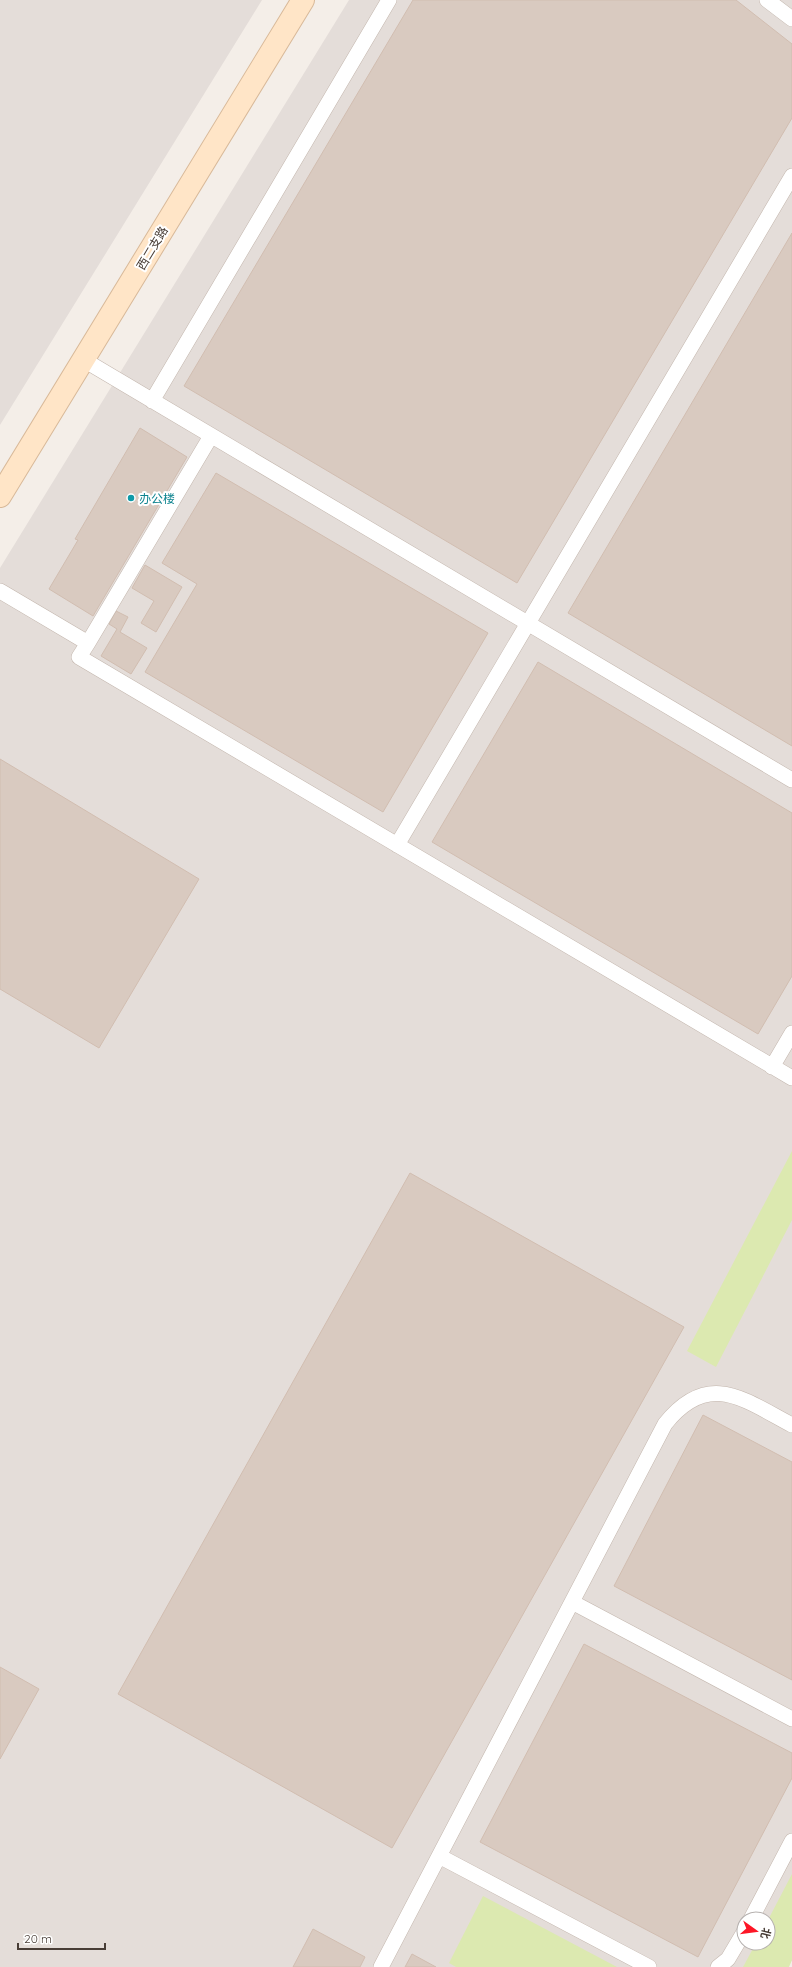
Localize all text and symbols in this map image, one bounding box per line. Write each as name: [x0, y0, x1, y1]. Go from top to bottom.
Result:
street label: 西二支路: [133, 224, 171, 272]
place label: 办公楼: [139, 491, 175, 506]
marker: 办公楼: [126, 493, 136, 503]
north arrow: [736, 1911, 776, 1951]
scale bar: [18, 1925, 105, 1951]
text: 北: [758, 1926, 774, 1940]
text: 20 m: [24, 1931, 52, 1946]

